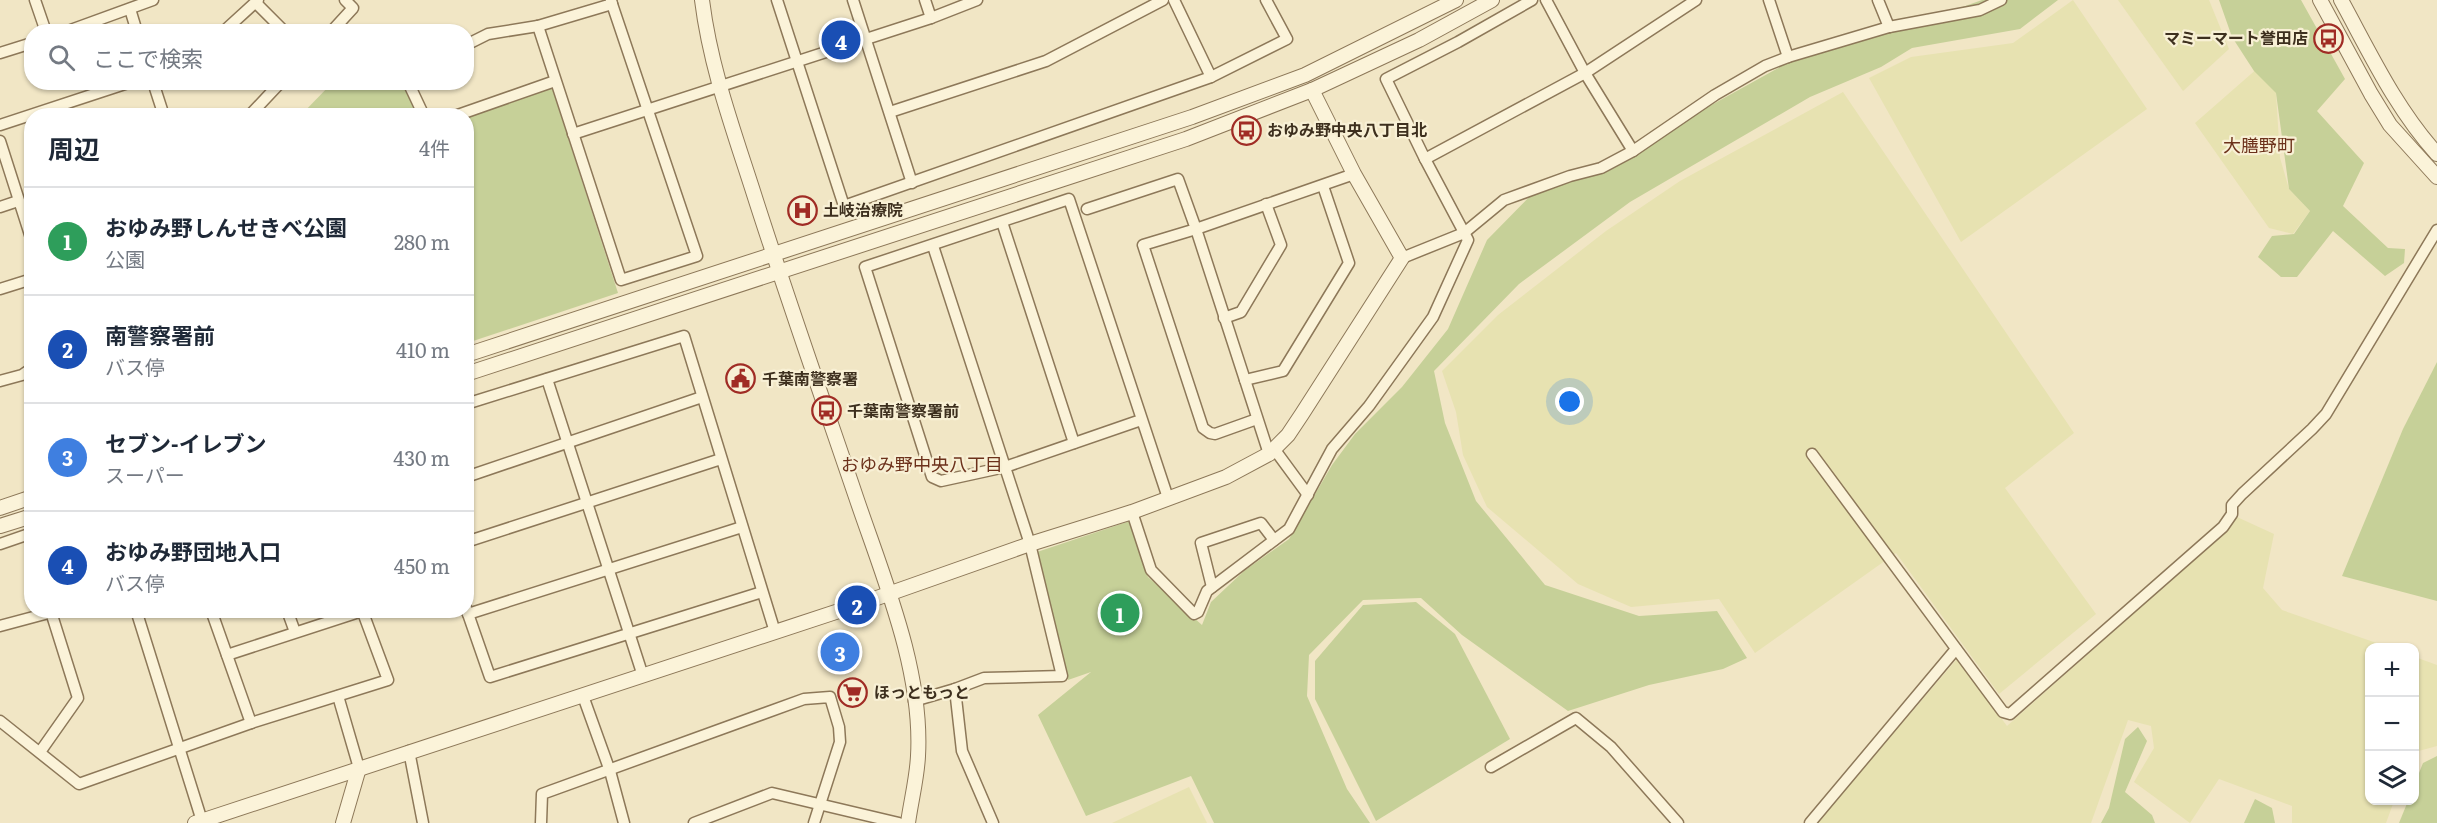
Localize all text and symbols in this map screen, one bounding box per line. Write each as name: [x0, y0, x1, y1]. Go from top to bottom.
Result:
pin: 4: [822, 18, 860, 63]
bus stop icon: マミーマート誉田店: [2313, 22, 2345, 54]
search box: [24, 24, 474, 90]
place label: マミーマート誉田店: [2164, 25, 2308, 49]
icon: search: [45, 41, 78, 74]
text: ここで検索: [93, 41, 203, 74]
bus stop icon: おゆみ野中央八丁目北: [1230, 114, 1262, 146]
place label: おゆみ野中央八丁目北: [1267, 117, 1427, 141]
text: 周辺: [48, 128, 100, 167]
district label: 大膳野町: [2223, 131, 2295, 158]
text: 4件: [419, 132, 450, 162]
hospital icon: 土岐治療院: [786, 194, 818, 226]
place label: 土岐治療院: [823, 197, 903, 221]
text: おゆみ野しんせきべ公園: [105, 210, 347, 243]
text: 1: [63, 226, 72, 256]
text: 280 m: [394, 226, 450, 256]
text: 公園: [105, 243, 145, 273]
text: 南警察署前: [105, 318, 215, 351]
text: 2: [62, 334, 73, 364]
text: 410 m: [396, 334, 450, 364]
text: バス停: [105, 351, 165, 381]
public building icon: 千葉南警察署: [725, 363, 757, 395]
place label: 千葉南警察署: [762, 366, 858, 390]
your location: [1555, 387, 1584, 416]
bus stop icon: 千葉南警察署前: [810, 395, 842, 427]
place label: 千葉南警察署前: [847, 398, 959, 422]
text: セブン-イレブン: [105, 426, 266, 459]
text: 3: [62, 442, 73, 472]
text: 430 m: [393, 442, 450, 472]
district label: おゆみ野中央八丁目: [841, 450, 1003, 477]
text: スーパー: [105, 459, 185, 489]
text: おゆみ野団地入口: [105, 534, 281, 567]
text: 4: [61, 550, 74, 580]
text: 450 m: [394, 550, 450, 580]
text: バス停: [105, 567, 165, 597]
pin: 2: [838, 582, 876, 628]
pin: 1: [1100, 590, 1140, 636]
pin: 3: [820, 630, 860, 674]
map controls: [2365, 643, 2419, 805]
button: +: [2365, 643, 2419, 697]
supermarket icon: ほっともっと: [837, 676, 869, 708]
place label: ほっともっと: [874, 679, 970, 703]
button: −: [2365, 697, 2419, 751]
button: layers: [2365, 751, 2419, 805]

